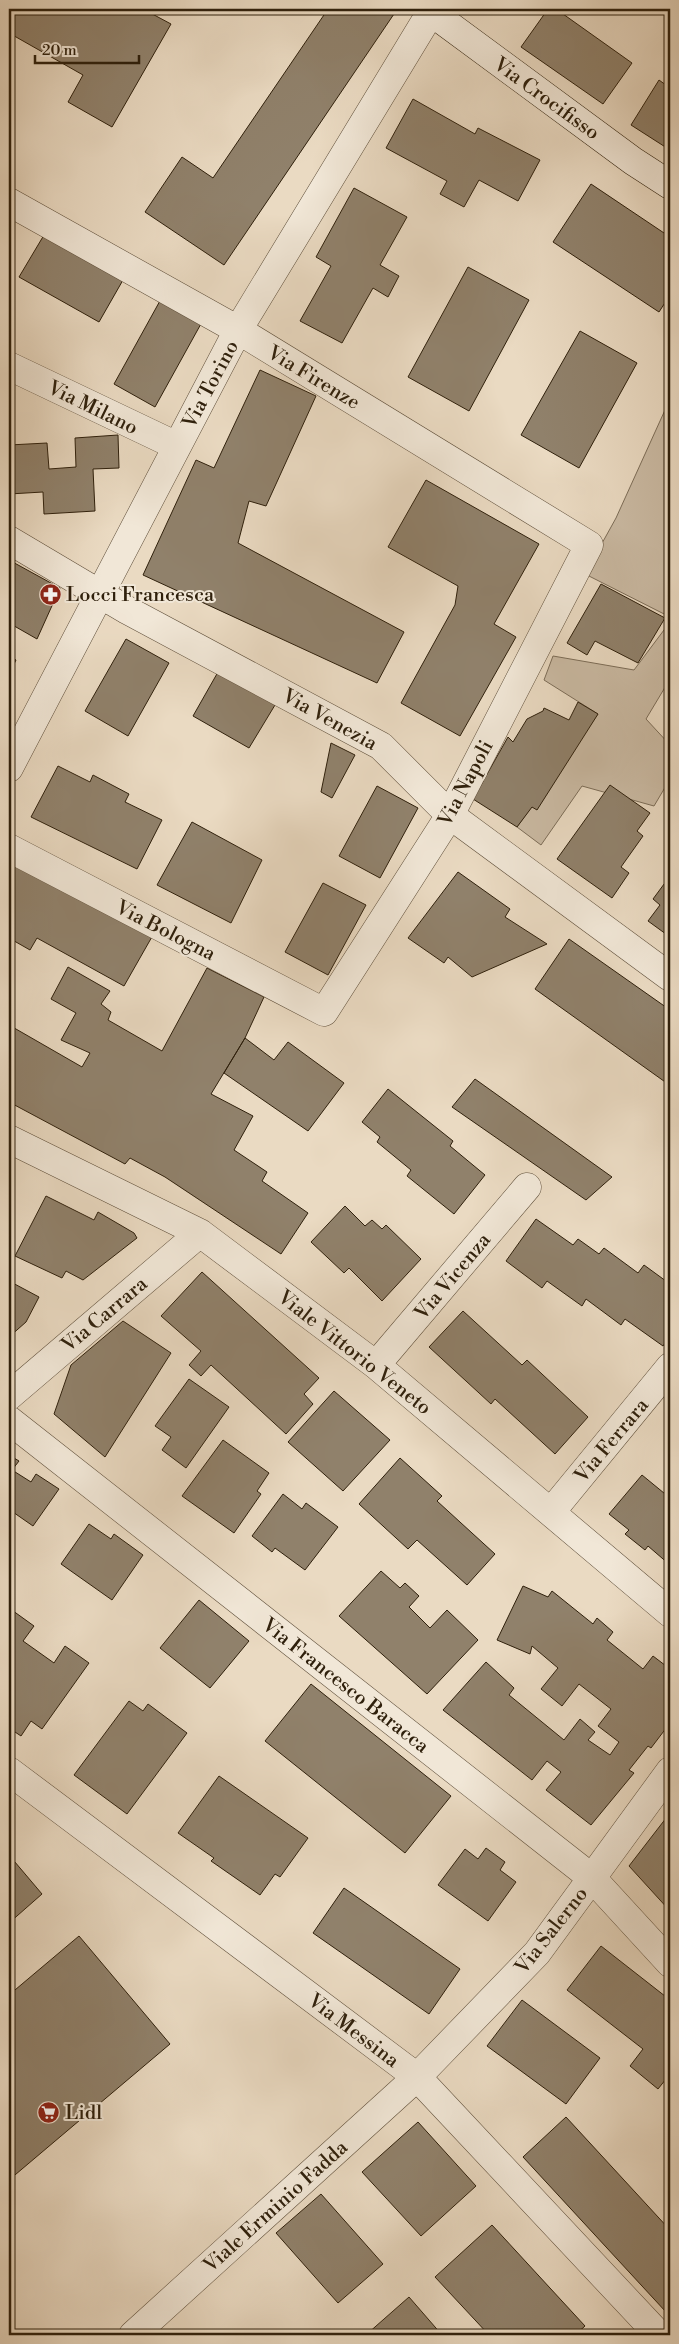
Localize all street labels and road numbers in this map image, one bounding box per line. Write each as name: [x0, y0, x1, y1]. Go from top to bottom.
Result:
street label: Via Crocifisso: [487, 52, 604, 146]
street label: Via Torino: [177, 336, 245, 434]
street label: Via Firenze: [261, 340, 364, 416]
street label: Via Milano: [42, 375, 142, 441]
street label: Via Venezia: [276, 683, 382, 757]
street label: Via Napoli: [433, 736, 500, 832]
street label: Via Bologna: [110, 895, 220, 968]
street label: Via Vicenza: [409, 1228, 497, 1326]
street label: Via Carrara: [56, 1272, 154, 1359]
street label: Viale Vittorio Veneto: [271, 1285, 436, 1421]
street label: Via Ferrara: [569, 1393, 655, 1489]
street label: Via Francesco Baracca: [256, 1613, 434, 1760]
street label: Via Salerno: [510, 1882, 594, 1980]
street label: Via Messina: [302, 1988, 404, 2074]
street label: Viale Erminio Fadda: [198, 2135, 354, 2279]

